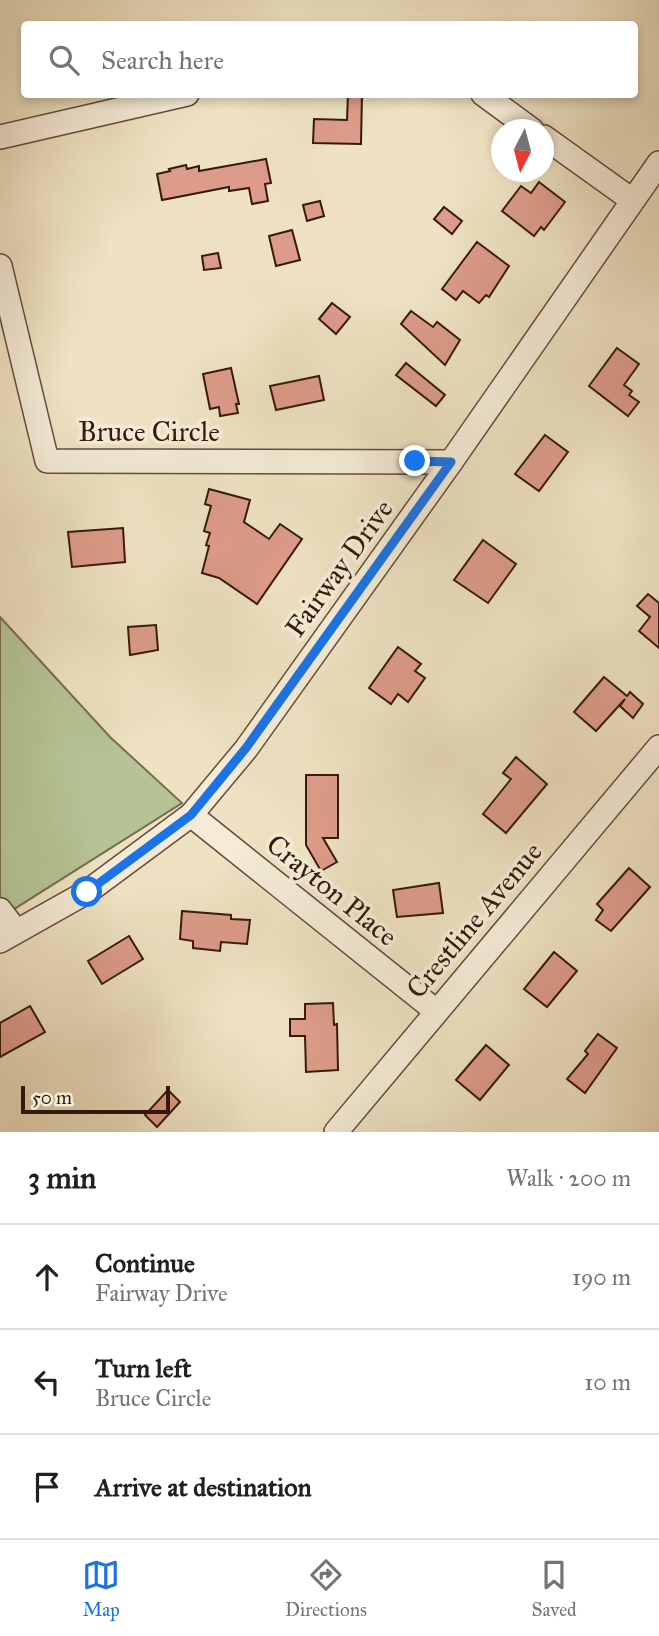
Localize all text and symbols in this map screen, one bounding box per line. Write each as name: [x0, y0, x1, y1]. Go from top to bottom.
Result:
search box: [21, 21, 638, 98]
icon: search: [45, 41, 83, 79]
text: Search here: [101, 44, 224, 76]
north arrow: [491, 119, 554, 182]
street label: Bruce Circle: [78, 414, 220, 449]
route end: [399, 445, 430, 476]
street label: Fairway Drive: [277, 492, 401, 644]
street label: Crayton Place: [259, 827, 405, 953]
street label: Crestline Avenue: [398, 835, 550, 1005]
route start: [71, 876, 102, 907]
scale bar: [21, 1083, 170, 1115]
text: 50 m: [32, 1086, 72, 1109]
text: 3 min: [28, 1160, 96, 1196]
text: Walk · 200 m: [506, 1164, 631, 1192]
text: Continue: [95, 1247, 195, 1279]
icon: ahead: [28, 1258, 66, 1296]
text: 190 m: [572, 1263, 631, 1291]
text: Fairway Drive: [95, 1279, 228, 1307]
text: Turn left: [95, 1352, 191, 1384]
icon: left: [28, 1363, 66, 1401]
text: 10 m: [584, 1368, 631, 1396]
text: Bruce Circle: [95, 1384, 211, 1412]
icon: arrive: [28, 1468, 66, 1506]
text: Arrive at destination: [95, 1471, 312, 1503]
tab: Map: [82, 1556, 120, 1621]
tab: Directions: [285, 1556, 367, 1621]
tab: Saved: [532, 1556, 577, 1621]

